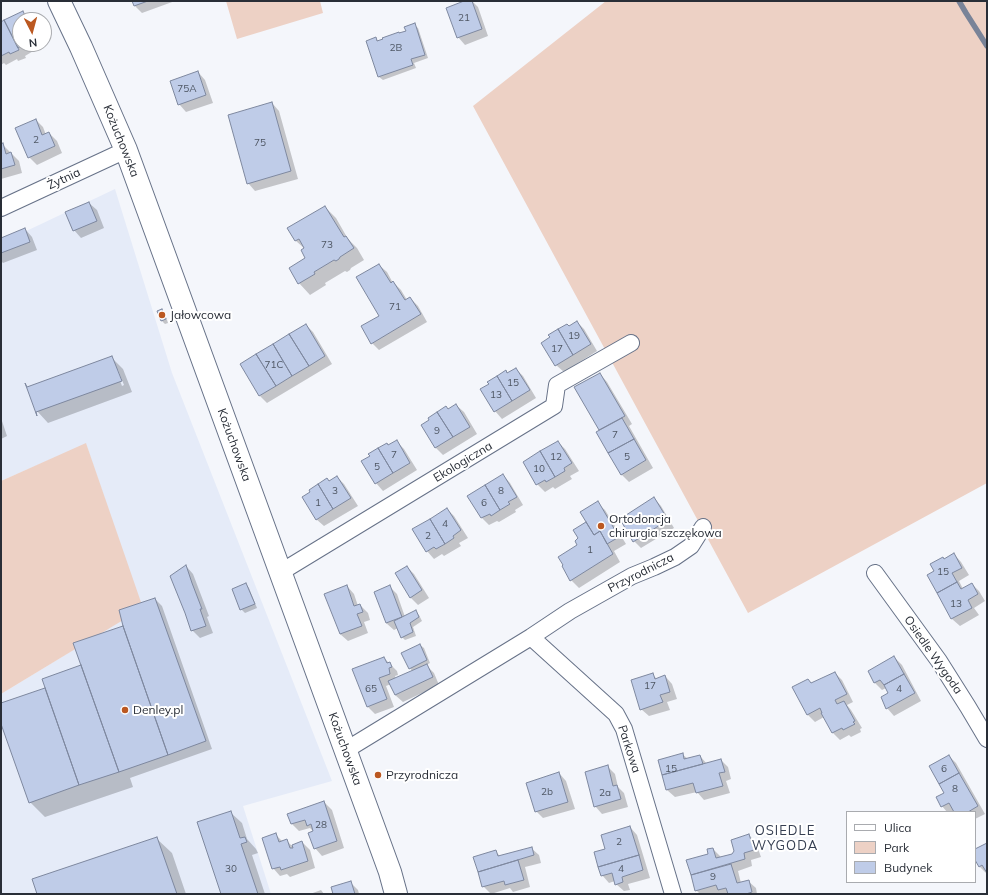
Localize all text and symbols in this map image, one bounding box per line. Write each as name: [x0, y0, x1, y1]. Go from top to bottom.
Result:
north arrow: [12, 12, 52, 52]
house number: 21: [458, 12, 470, 24]
text: N: [28, 36, 38, 50]
house number: 2B: [390, 42, 402, 54]
house number: 75A: [177, 83, 197, 95]
street label: Kożuchowska: [100, 103, 142, 179]
house number: 2: [33, 134, 39, 146]
house number: 75: [254, 137, 266, 149]
street label: Żytnia: [45, 165, 83, 193]
house number: 73: [321, 239, 333, 251]
house number: 71: [389, 301, 401, 313]
place label: Jałowcowa: [170, 308, 231, 322]
marker: Jałowcowa: [157, 310, 167, 320]
house number: 19: [568, 330, 580, 342]
house number: 17: [551, 343, 563, 355]
house number: 71C: [265, 359, 283, 371]
house number: 15: [507, 377, 519, 389]
house number: 13: [490, 389, 502, 401]
street label: Kożuchowska: [214, 406, 254, 484]
house number: 9: [434, 425, 440, 437]
house number: 7: [612, 429, 618, 441]
street label: Ekologiczna: [431, 439, 495, 485]
house number: 7: [391, 449, 397, 461]
house number: 12: [550, 451, 562, 463]
house number: 5: [624, 451, 630, 463]
house number: 5: [374, 461, 380, 473]
house number: 10: [533, 463, 545, 475]
house number: 3: [332, 485, 338, 497]
house number: 8: [498, 485, 504, 497]
house number: 1: [315, 497, 321, 509]
house number: 6: [481, 497, 487, 509]
place label: Ortodoncja chirurgia szczękowa: [609, 512, 722, 540]
house number: 4: [442, 518, 448, 530]
marker: Ortodoncja chirurgia szczękowa: [596, 521, 606, 531]
house number: 2: [425, 530, 431, 542]
house number: 1: [587, 544, 593, 556]
street label: Przyrodnicza: [606, 550, 676, 596]
house number: 15: [937, 566, 949, 578]
house number: 13: [950, 598, 962, 610]
street label: Osiedle Wygoda: [901, 613, 965, 697]
house number: 17: [644, 680, 656, 692]
house number: 65: [365, 683, 377, 695]
house number: 4: [896, 683, 902, 695]
place label: Denley.pl: [133, 703, 183, 717]
marker: Denley.pl: [120, 705, 130, 715]
street label: Kożuchowska: [325, 710, 365, 788]
street label: Parkowa: [615, 723, 643, 775]
house number: 15: [665, 763, 677, 775]
house number: 6: [941, 763, 947, 775]
place label: Przyrodnicza: [386, 768, 458, 782]
marker: Przyrodnicza: [373, 770, 383, 780]
house number: 8: [952, 783, 958, 795]
house number: 2b: [541, 786, 553, 798]
house number: 2a: [599, 787, 611, 799]
legend: [846, 811, 976, 883]
house number: 28: [315, 819, 327, 831]
text: Ulica: [884, 820, 912, 835]
district label: OSIEDLE WYGODA: [752, 823, 818, 854]
house number: 2: [616, 836, 622, 848]
text: Park: [884, 840, 909, 855]
text: Budynek: [884, 860, 932, 875]
house number: 30: [225, 863, 237, 875]
house number: 4: [618, 863, 624, 875]
house number: 9: [710, 871, 716, 883]

